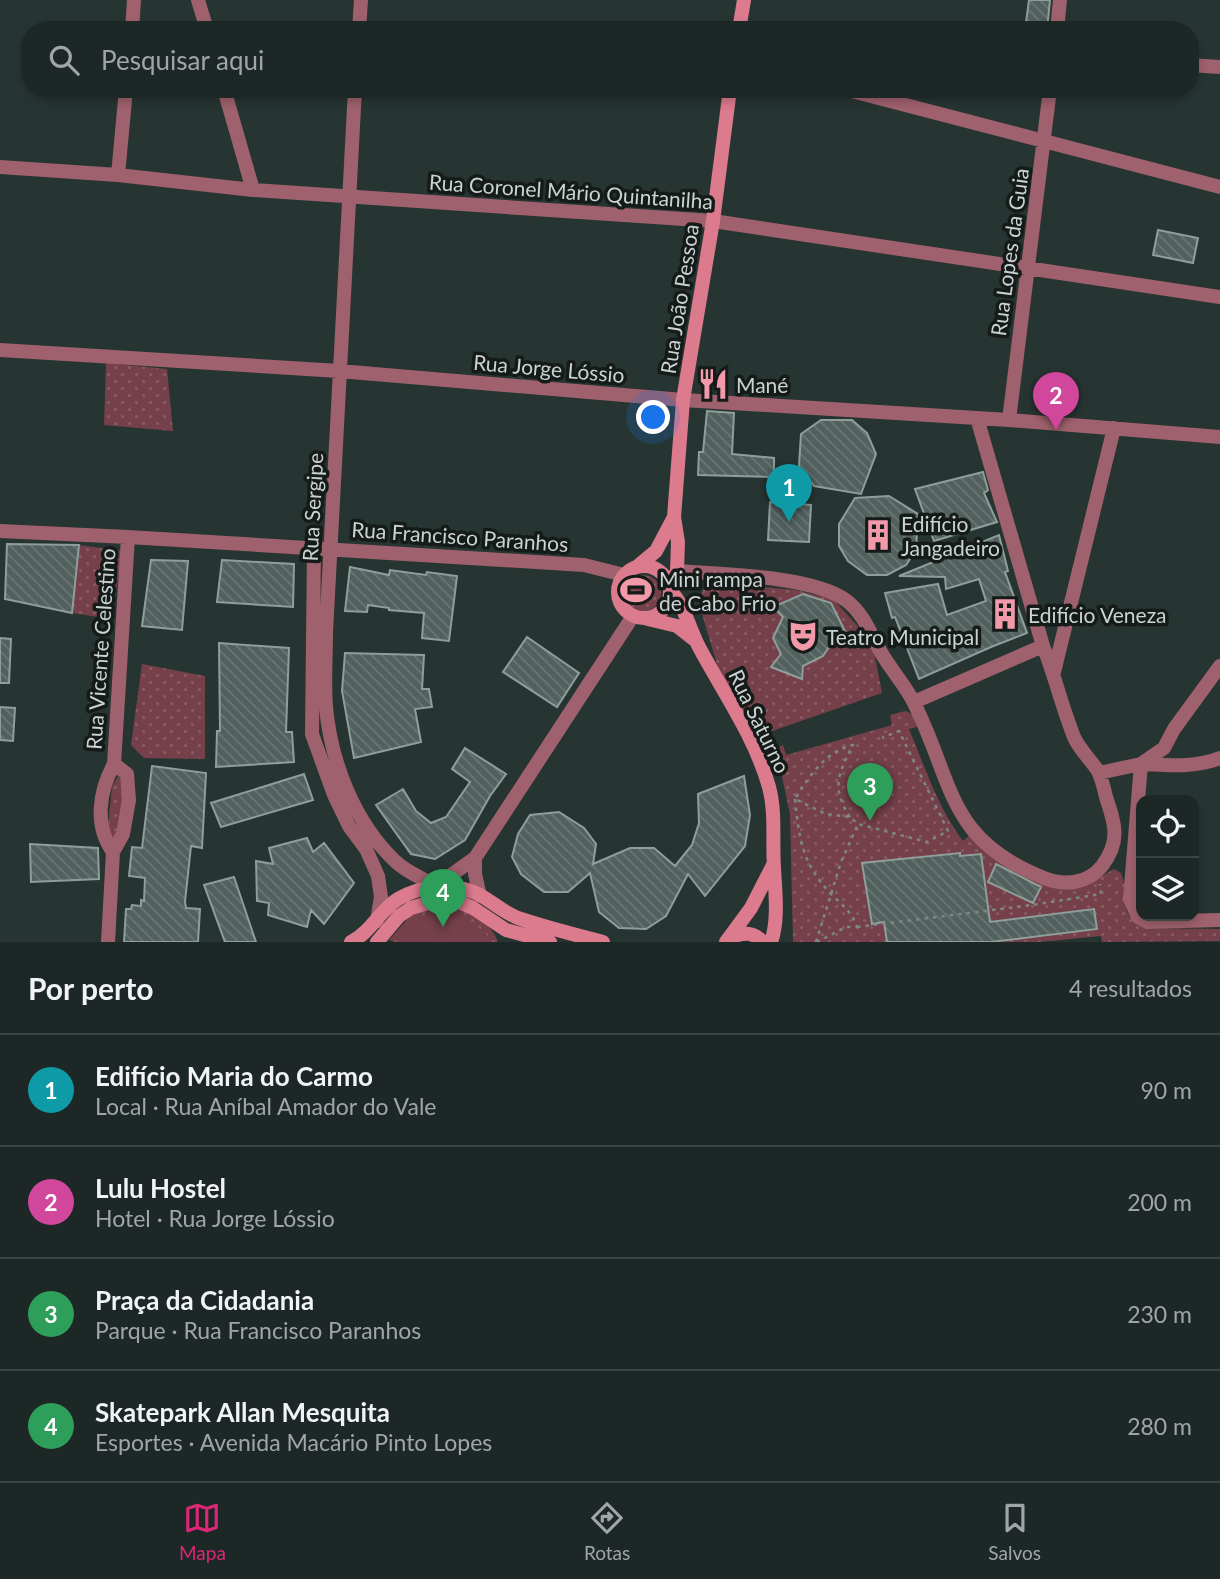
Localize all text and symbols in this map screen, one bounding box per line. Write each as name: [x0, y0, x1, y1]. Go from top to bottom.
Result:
search box: [21, 21, 1199, 98]
icon: search: [45, 41, 83, 79]
text: Pesquisar aqui: [101, 44, 264, 76]
street label: Rua Lopes da Guia: [985, 166, 1033, 338]
street label: Rua Coronel Mário Quintanilha: [428, 169, 714, 213]
street label: Rua João Pessoa: [655, 222, 703, 376]
street label: Rua Jorge Lóssio: [472, 349, 626, 387]
restaurant icon: Mané: [696, 367, 730, 401]
place label: Mané: [736, 372, 788, 397]
pin: 2: [1033, 372, 1079, 430]
your location: [636, 400, 670, 434]
street label: Rua Sergipe: [297, 452, 327, 562]
pin: 1: [766, 464, 812, 522]
place label: Edifício Jangadeiro: [901, 511, 1000, 560]
street label: Rua Francisco Paranhos: [351, 516, 569, 556]
building icon: Edifício Jangadeiro: [861, 518, 895, 552]
street label: Rua Vicente Celestino: [80, 547, 120, 751]
place label: Mini rampa de Cabo Frio: [659, 566, 776, 615]
sports icon: Mini rampa de Cabo Frio: [619, 573, 653, 607]
building icon: Edifício Veneza: [988, 597, 1022, 631]
place label: Edifício Veneza: [1028, 602, 1167, 627]
theatre icon: Teatro Municipal: [786, 619, 820, 653]
place label: Teatro Municipal: [826, 624, 979, 649]
street label: Rua Saturno: [724, 665, 796, 777]
pin: 3: [847, 763, 893, 821]
map controls: [1136, 795, 1199, 921]
button: locate: [1136, 795, 1199, 858]
button: layers: [1136, 858, 1199, 921]
pin: 4: [420, 869, 466, 927]
text: Por perto: [28, 970, 153, 1006]
text: 4 resultados: [1069, 974, 1192, 1002]
text: Edifício Maria do Carmo: [95, 1060, 373, 1092]
text: 1: [44, 1076, 58, 1104]
text: 90 m: [1141, 1076, 1192, 1104]
text: Local · Rua Aníbal Amador do Vale: [95, 1092, 437, 1120]
text: Lulu Hostel: [95, 1172, 226, 1204]
text: 2: [44, 1188, 58, 1216]
text: 200 m: [1127, 1188, 1192, 1216]
text: Hotel · Rua Jorge Lóssio: [95, 1204, 335, 1232]
text: Praça da Cidadania: [95, 1284, 314, 1316]
text: 3: [44, 1300, 58, 1328]
text: 230 m: [1127, 1300, 1192, 1328]
text: Parque · Rua Francisco Paranhos: [95, 1316, 421, 1344]
text: Skatepark Allan Mesquita: [95, 1396, 390, 1428]
text: 4: [44, 1412, 58, 1440]
text: 280 m: [1127, 1412, 1192, 1440]
text: Esportes · Avenida Macário Pinto Lopes: [95, 1428, 492, 1456]
tab: Mapa: [179, 1499, 226, 1564]
tab: Rotas: [584, 1499, 630, 1564]
tab: Salvos: [988, 1499, 1041, 1564]

